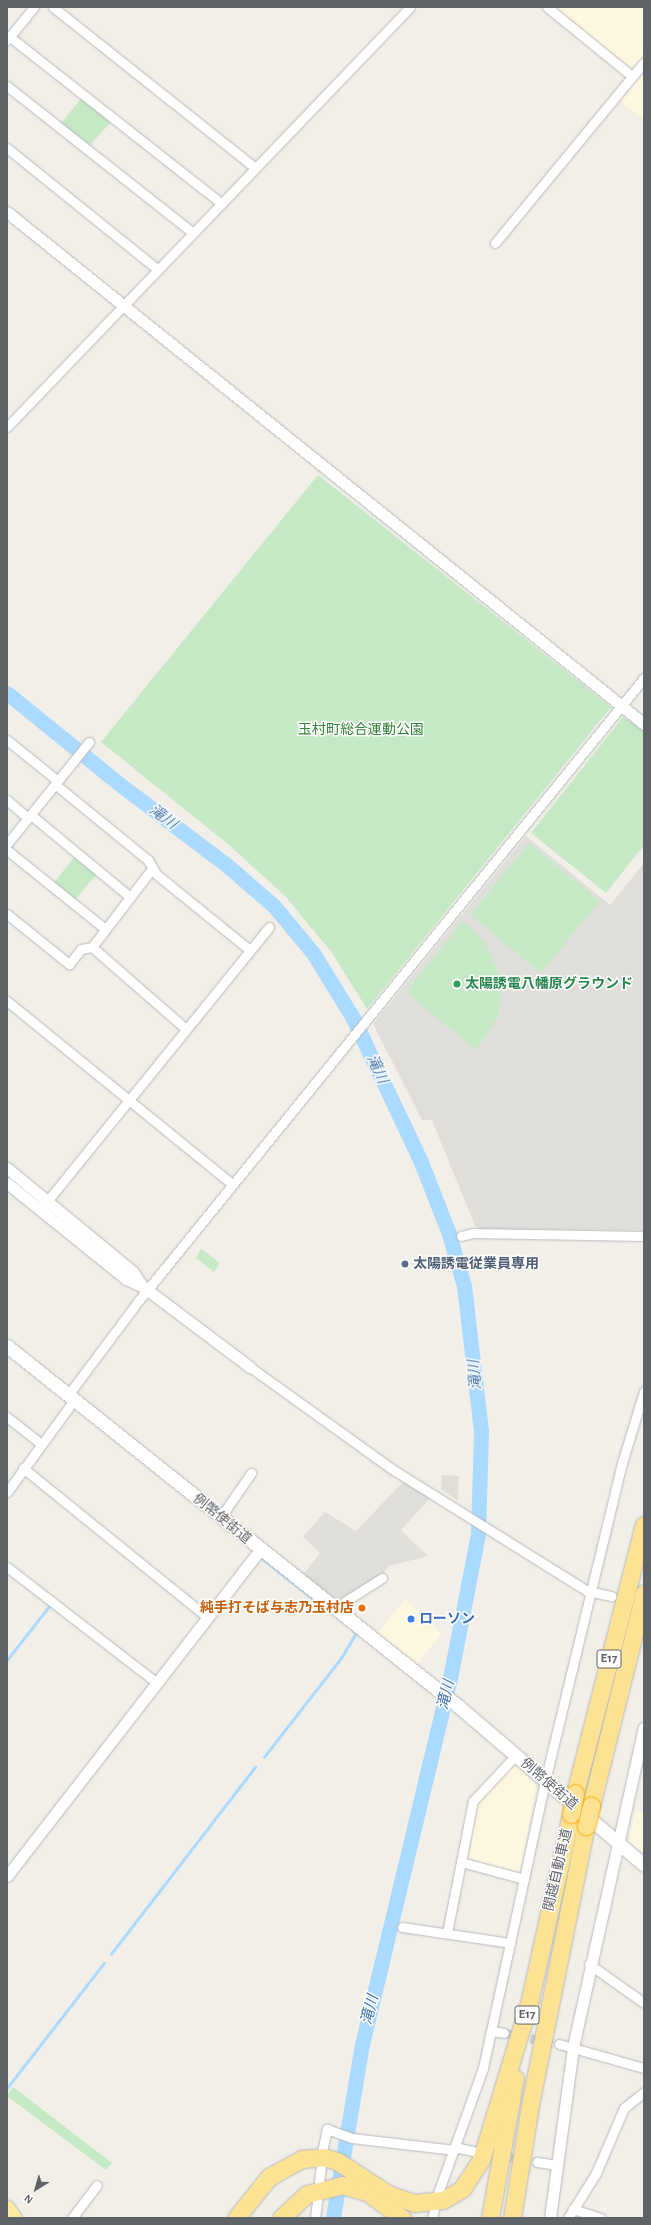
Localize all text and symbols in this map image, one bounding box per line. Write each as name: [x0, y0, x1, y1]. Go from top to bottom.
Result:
park label: 玉村町総合運動公園: [298, 722, 424, 738]
water label: 滝川: [146, 801, 180, 833]
place label: 太陽誘電八幡原グラウンド: [465, 976, 633, 992]
marker: 太陽誘電八幡原グラウンド: [452, 979, 462, 989]
water label: 滝川: [363, 1052, 391, 1086]
place label: 太陽誘電従業員専用: [413, 1256, 539, 1272]
marker: 太陽誘電従業員専用: [400, 1259, 410, 1269]
water label: 滝川: [465, 1359, 485, 1391]
street label: 例幣使街道: [190, 1490, 254, 1548]
place label: 純手打そば与志乃玉村店: [200, 1600, 354, 1616]
marker: 純手打そば与志乃玉村店: [357, 1603, 367, 1613]
place label: ローソン: [419, 1611, 475, 1627]
marker: ローソン: [406, 1614, 416, 1624]
road number: E17: [596, 1648, 622, 1670]
water label: 滝川: [434, 1678, 458, 1712]
street label: 例幣使街道: [517, 1755, 581, 1813]
street label: 関越自動車道: [540, 1827, 576, 1913]
water label: 滝川: [358, 1993, 382, 2027]
road number: E17: [514, 2004, 540, 2026]
north arrow: [16, 2169, 56, 2209]
text: N: [22, 2192, 35, 2206]

